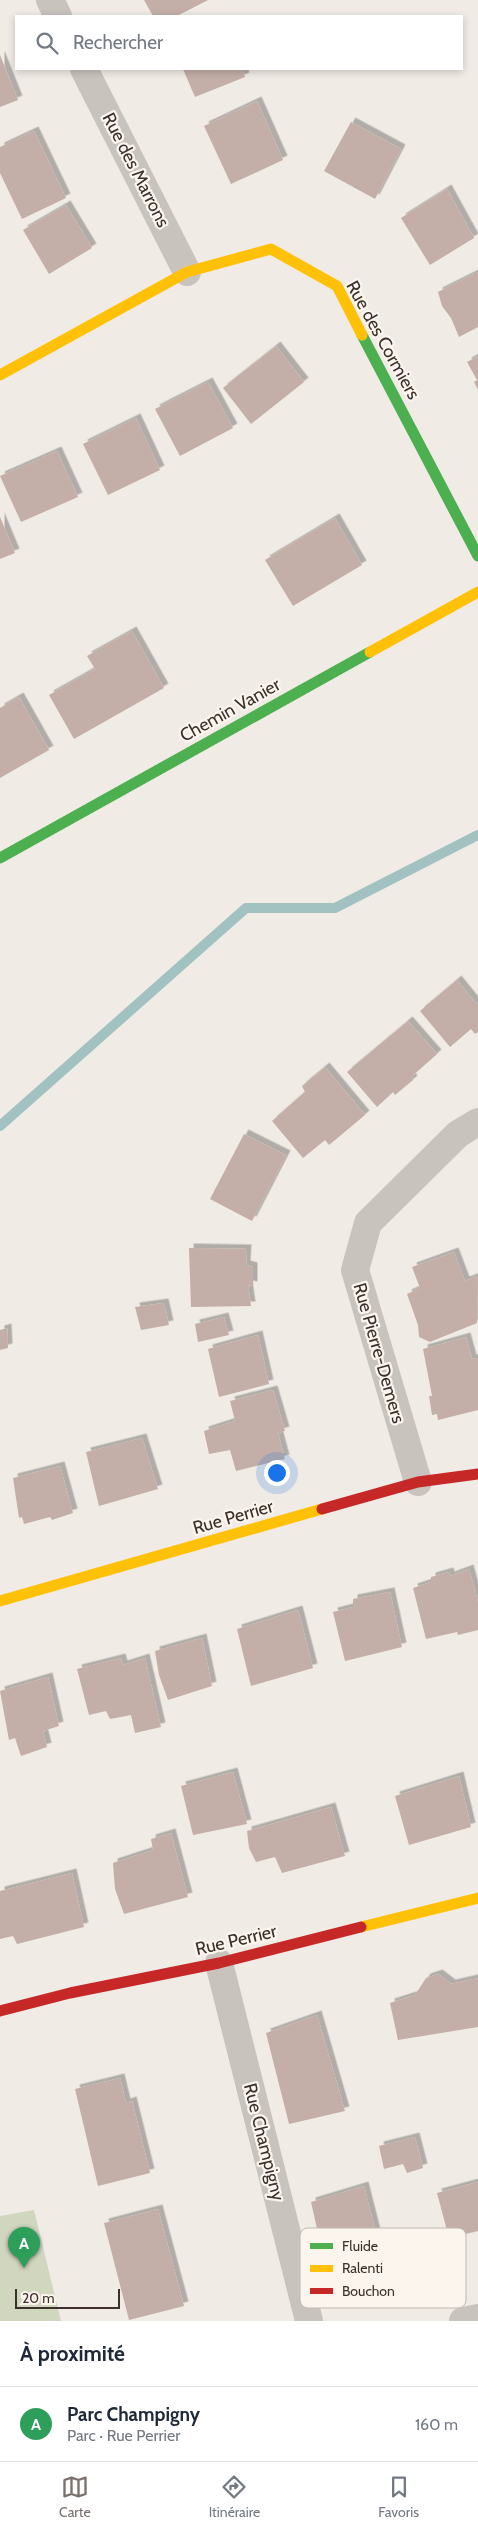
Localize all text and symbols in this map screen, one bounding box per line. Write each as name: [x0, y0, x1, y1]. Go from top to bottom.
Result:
search box: [15, 15, 463, 70]
icon: search: [33, 29, 61, 57]
text: Rechercher: [73, 31, 163, 54]
street label: Rue des Marrons: [98, 109, 174, 231]
street label: Rue des Cormiers: [341, 277, 425, 403]
street label: Chemin Vanier: [176, 673, 284, 747]
street label: Rue Pierre-Demers: [348, 1280, 410, 1426]
your location: [264, 1460, 290, 1486]
street label: Rue Perrier: [190, 1495, 276, 1539]
street label: Rue Perrier: [193, 1920, 279, 1960]
street label: Rue Champigny: [239, 2081, 289, 2203]
pin: A: [8, 2227, 40, 2268]
legend: [300, 2228, 466, 2308]
text: Fluide: [342, 2237, 378, 2255]
text: Ralenti: [342, 2259, 383, 2277]
text: Bouchon: [342, 2282, 395, 2300]
scale bar: [15, 2286, 120, 2309]
text: 20 m: [22, 2289, 55, 2307]
text: À proximité: [20, 2341, 125, 2366]
text: Parc Champigny: [67, 2403, 200, 2426]
text: A: [31, 2415, 41, 2434]
text: 160 m: [415, 2415, 458, 2434]
text: Parc · Rue Perrier: [67, 2426, 180, 2445]
tab: Carte: [59, 2473, 91, 2521]
tab: Itinéraire: [209, 2473, 260, 2521]
tab: Favoris: [378, 2473, 419, 2521]

